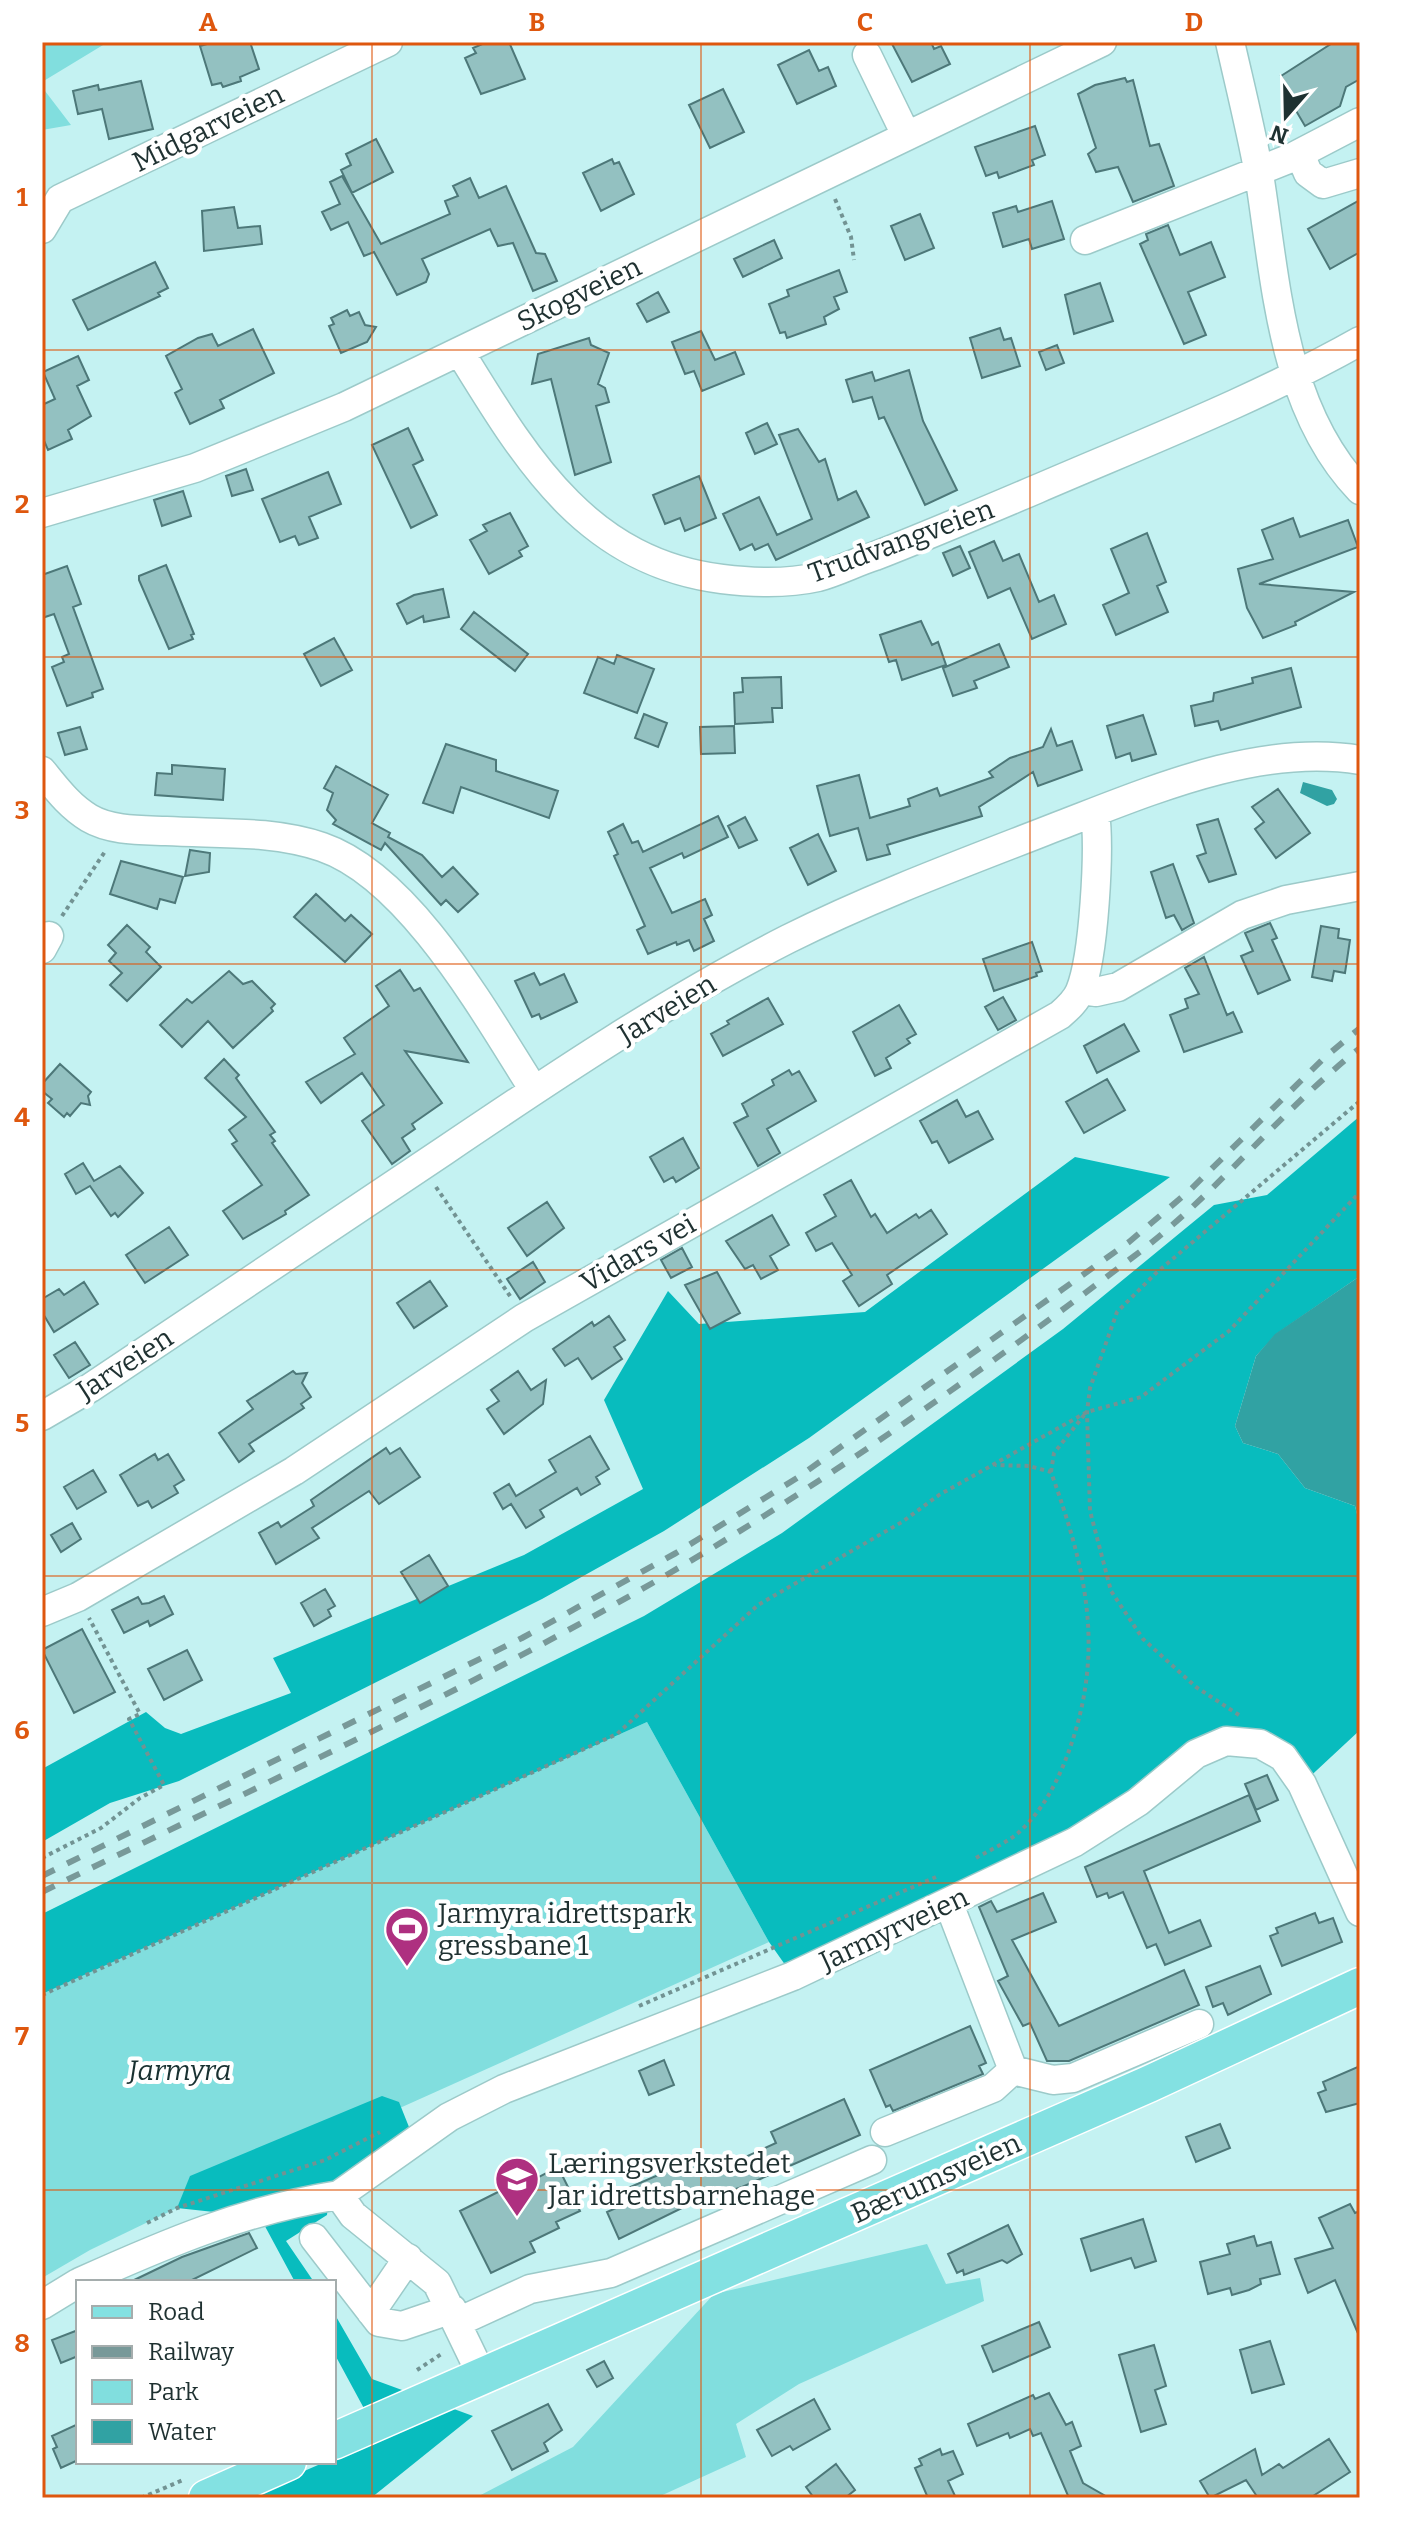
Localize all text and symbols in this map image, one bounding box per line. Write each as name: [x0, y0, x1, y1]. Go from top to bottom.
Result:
text: A: [199, 7, 218, 38]
text: B: [529, 7, 545, 38]
text: C: [857, 7, 873, 38]
text: D: [1185, 7, 1203, 38]
north arrow: [1246, 76, 1326, 156]
street label: Midgarveien: [127, 77, 289, 179]
text: N: [1267, 119, 1292, 150]
text: 1: [16, 182, 28, 213]
street label: Skogveien: [512, 250, 647, 338]
text: 2: [15, 489, 29, 520]
street label: Trudvangveien: [804, 492, 998, 590]
text: 3: [15, 795, 29, 826]
street label: Jarveien: [612, 967, 722, 1051]
text: 4: [14, 1102, 30, 1133]
street label: Vidars vei: [575, 1207, 701, 1299]
street label: Jarveien: [70, 1321, 179, 1408]
text: 5: [15, 1408, 29, 1439]
text: 6: [14, 1715, 30, 1746]
street label: Jarmyrveien: [814, 1880, 974, 1978]
place label: Jarmyra idrettspark gressbane 1: [437, 1897, 692, 1962]
sports icon: Jarmyra idrettspark gressbane 1: [383, 1905, 431, 1968]
text: 7: [15, 2021, 29, 2052]
park label: Jarmyra: [126, 2054, 231, 2087]
street label: Bærumsveien: [846, 2126, 1026, 2230]
place label: Læringsverkstedet Jar idrettsbarnehage: [547, 2147, 815, 2212]
school or university icon: Læringsverkstedet Jar idrettsbarnehage: [493, 2155, 541, 2218]
legend: [76, 2280, 336, 2464]
text: Road: [148, 2298, 204, 2326]
text: 8: [14, 2328, 30, 2359]
text: Railway: [148, 2338, 234, 2366]
text: Park: [148, 2378, 199, 2406]
text: Water: [148, 2418, 216, 2446]

